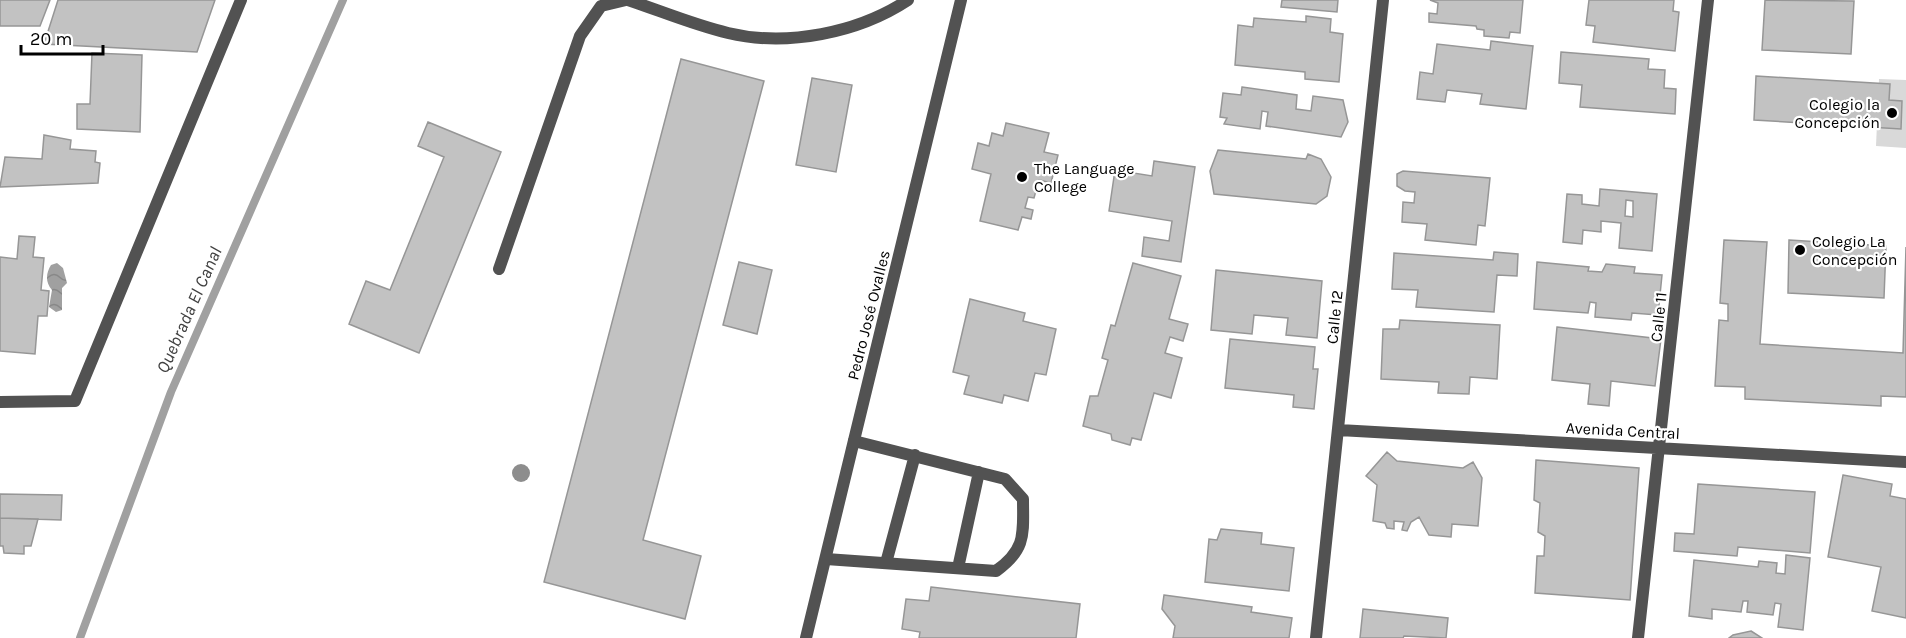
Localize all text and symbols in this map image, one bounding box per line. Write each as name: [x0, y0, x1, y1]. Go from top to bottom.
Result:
scale bar: [21, 18, 104, 56]
text: 20 m: [30, 28, 72, 50]
place label: Colegio la Concepción: [1795, 95, 1880, 132]
marker: Colegio la Concepción: [1885, 106, 1899, 120]
place label: The Language College: [1034, 159, 1134, 196]
marker: The Language College: [1015, 170, 1029, 184]
place label: Colegio La Concepción: [1812, 232, 1897, 269]
water label: Quebrada El Canal: [151, 243, 227, 377]
marker: Colegio La Concepción: [1793, 243, 1807, 257]
street label: Pedro José Ovalles: [843, 248, 894, 382]
street label: Calle 12: [1322, 289, 1347, 345]
street label: Calle 11: [1646, 291, 1671, 343]
street label: Avenida Central: [1565, 418, 1681, 443]

